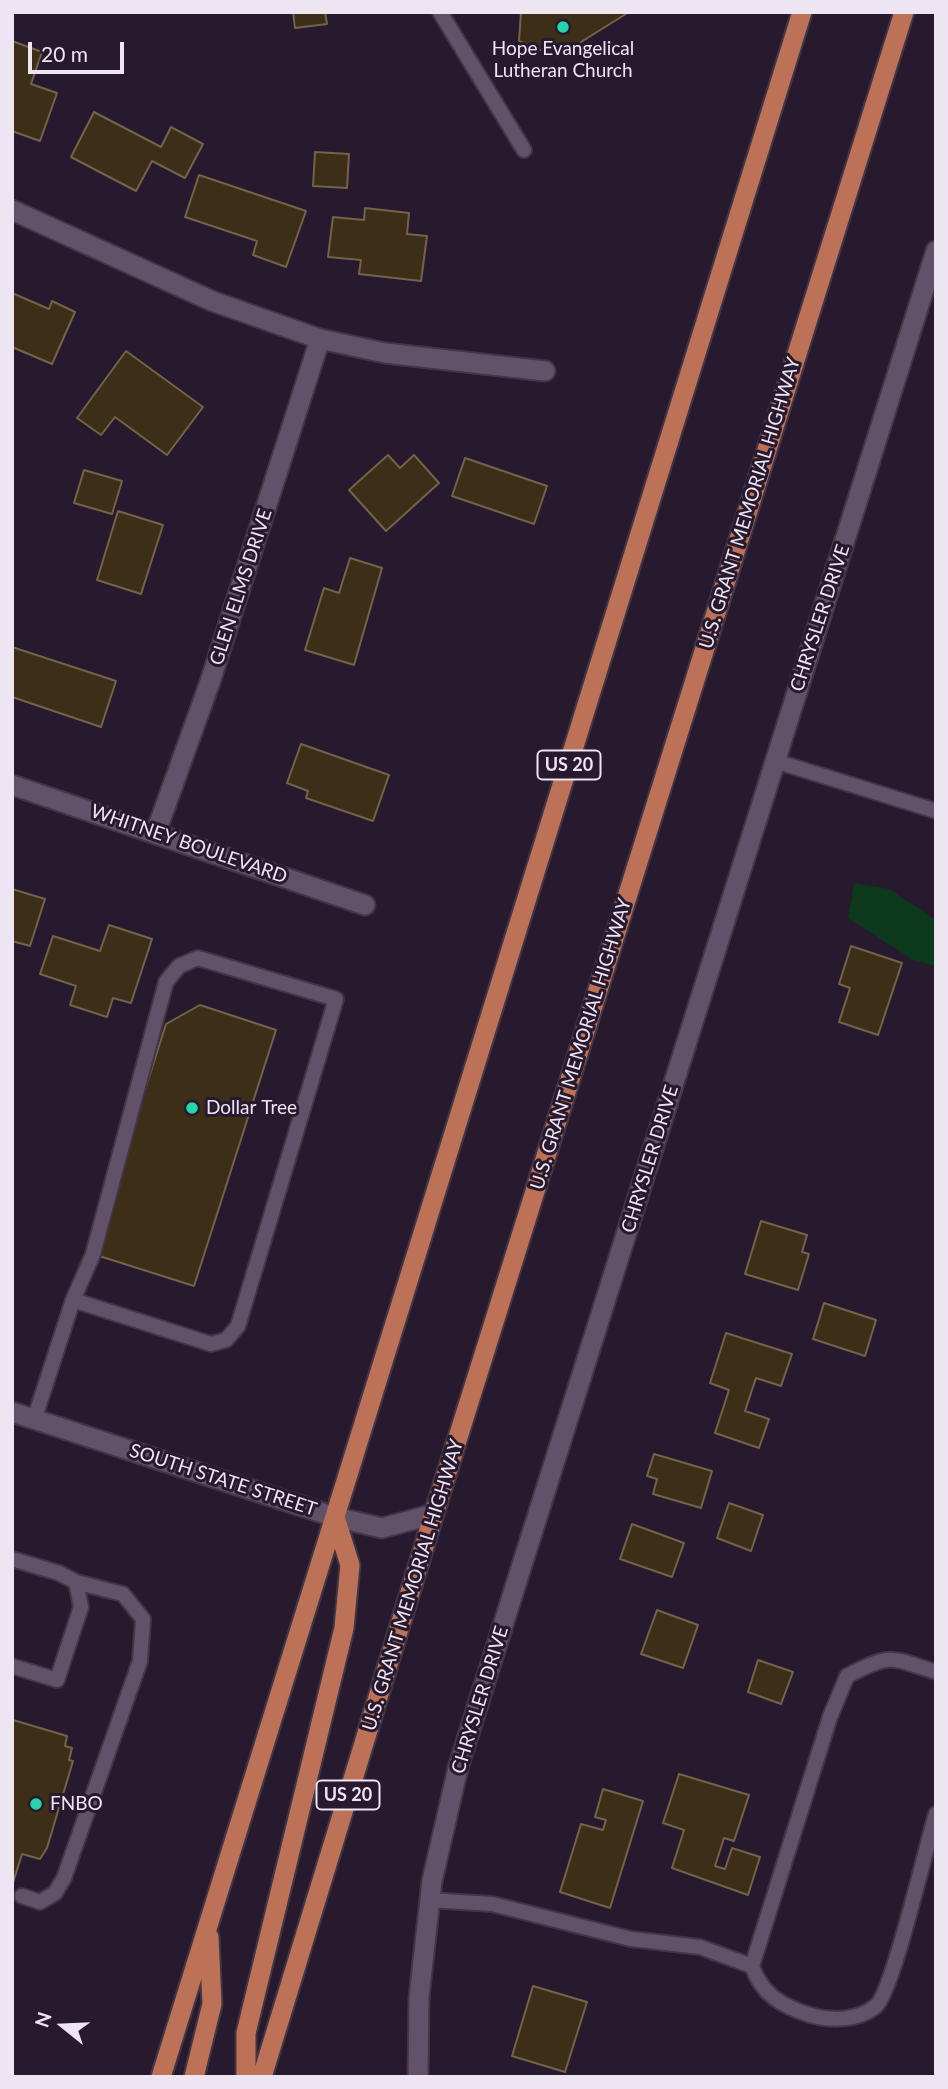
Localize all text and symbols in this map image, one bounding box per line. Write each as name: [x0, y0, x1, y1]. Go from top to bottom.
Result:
marker: Hope Evangelical Lutheran Church: [555, 19, 571, 35]
scale bar: [32, 28, 128, 72]
place label: Hope Evangelical Lutheran Church: [492, 38, 634, 82]
text: 20 m: [41, 41, 88, 66]
street label: U.S. GRANT MEMORIAL HIGHWAY: [695, 354, 805, 652]
street label: GLEN ELMS DRIVE: [205, 506, 277, 668]
street label: CHRYSLER DRIVE: [785, 542, 855, 694]
road number: US 20: [538, 750, 600, 780]
street label: WHITNEY BOULEVARD: [88, 800, 290, 888]
street label: U.S. GRANT MEMORIAL HIGHWAY: [526, 895, 636, 1193]
street label: CHRYSLER DRIVE: [617, 1082, 683, 1236]
place label: Dollar Tree: [206, 1097, 297, 1119]
marker: Dollar Tree: [184, 1100, 200, 1116]
street label: U.S. GRANT MEMORIAL HIGHWAY: [358, 1436, 468, 1734]
street label: SOUTH STATE STREET: [127, 1439, 319, 1521]
street label: CHRYSLER DRIVE: [447, 1623, 513, 1777]
road number: US 20: [316, 1780, 380, 1810]
place label: FNBO: [50, 1793, 103, 1815]
marker: FNBO: [28, 1796, 44, 1812]
north arrow: [28, 1991, 98, 2061]
text: N: [29, 2009, 56, 2030]

